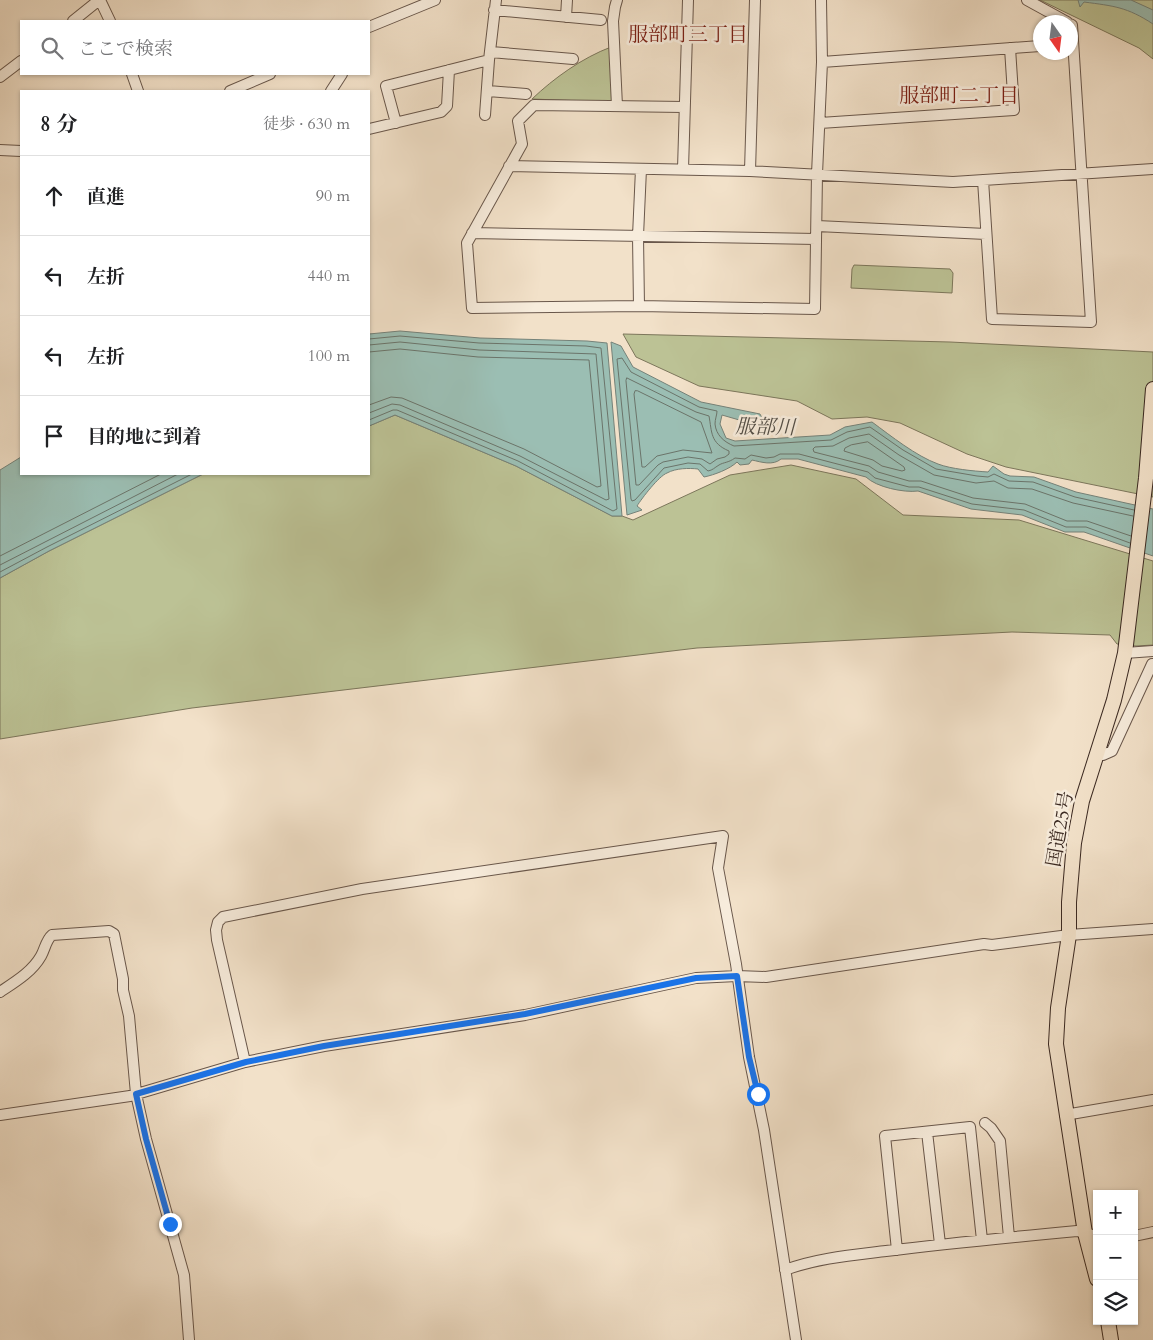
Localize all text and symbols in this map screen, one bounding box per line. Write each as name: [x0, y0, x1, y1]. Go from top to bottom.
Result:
north arrow: [1033, 15, 1078, 60]
search box: [20, 20, 370, 75]
district label: 服部町三丁目: [628, 21, 748, 48]
icon: search: [38, 34, 66, 62]
text: ここで検索: [78, 36, 173, 62]
district label: 服部町二丁目: [899, 82, 1019, 109]
text: 8 分: [40, 110, 77, 139]
text: 徒歩 · 630 m: [263, 113, 350, 135]
icon: ahead: [40, 182, 68, 210]
text: 直進: [87, 184, 125, 210]
text: 90 m: [316, 185, 350, 207]
icon: left: [40, 262, 68, 290]
text: 左折: [87, 264, 125, 290]
text: 440 m: [308, 265, 350, 287]
icon: left: [40, 342, 68, 370]
text: 左折: [87, 344, 125, 370]
text: 100 m: [308, 345, 350, 367]
water label: 服部川: [735, 413, 797, 441]
icon: arrive: [40, 422, 68, 450]
text: 目的地に到着: [87, 424, 201, 450]
street label: 国道25号: [1041, 789, 1079, 869]
route start: [747, 1083, 770, 1106]
map controls: [1093, 1190, 1138, 1325]
button: +: [1093, 1190, 1138, 1235]
route end: [159, 1213, 182, 1236]
button: −: [1093, 1235, 1138, 1280]
button: layers: [1093, 1280, 1138, 1325]

